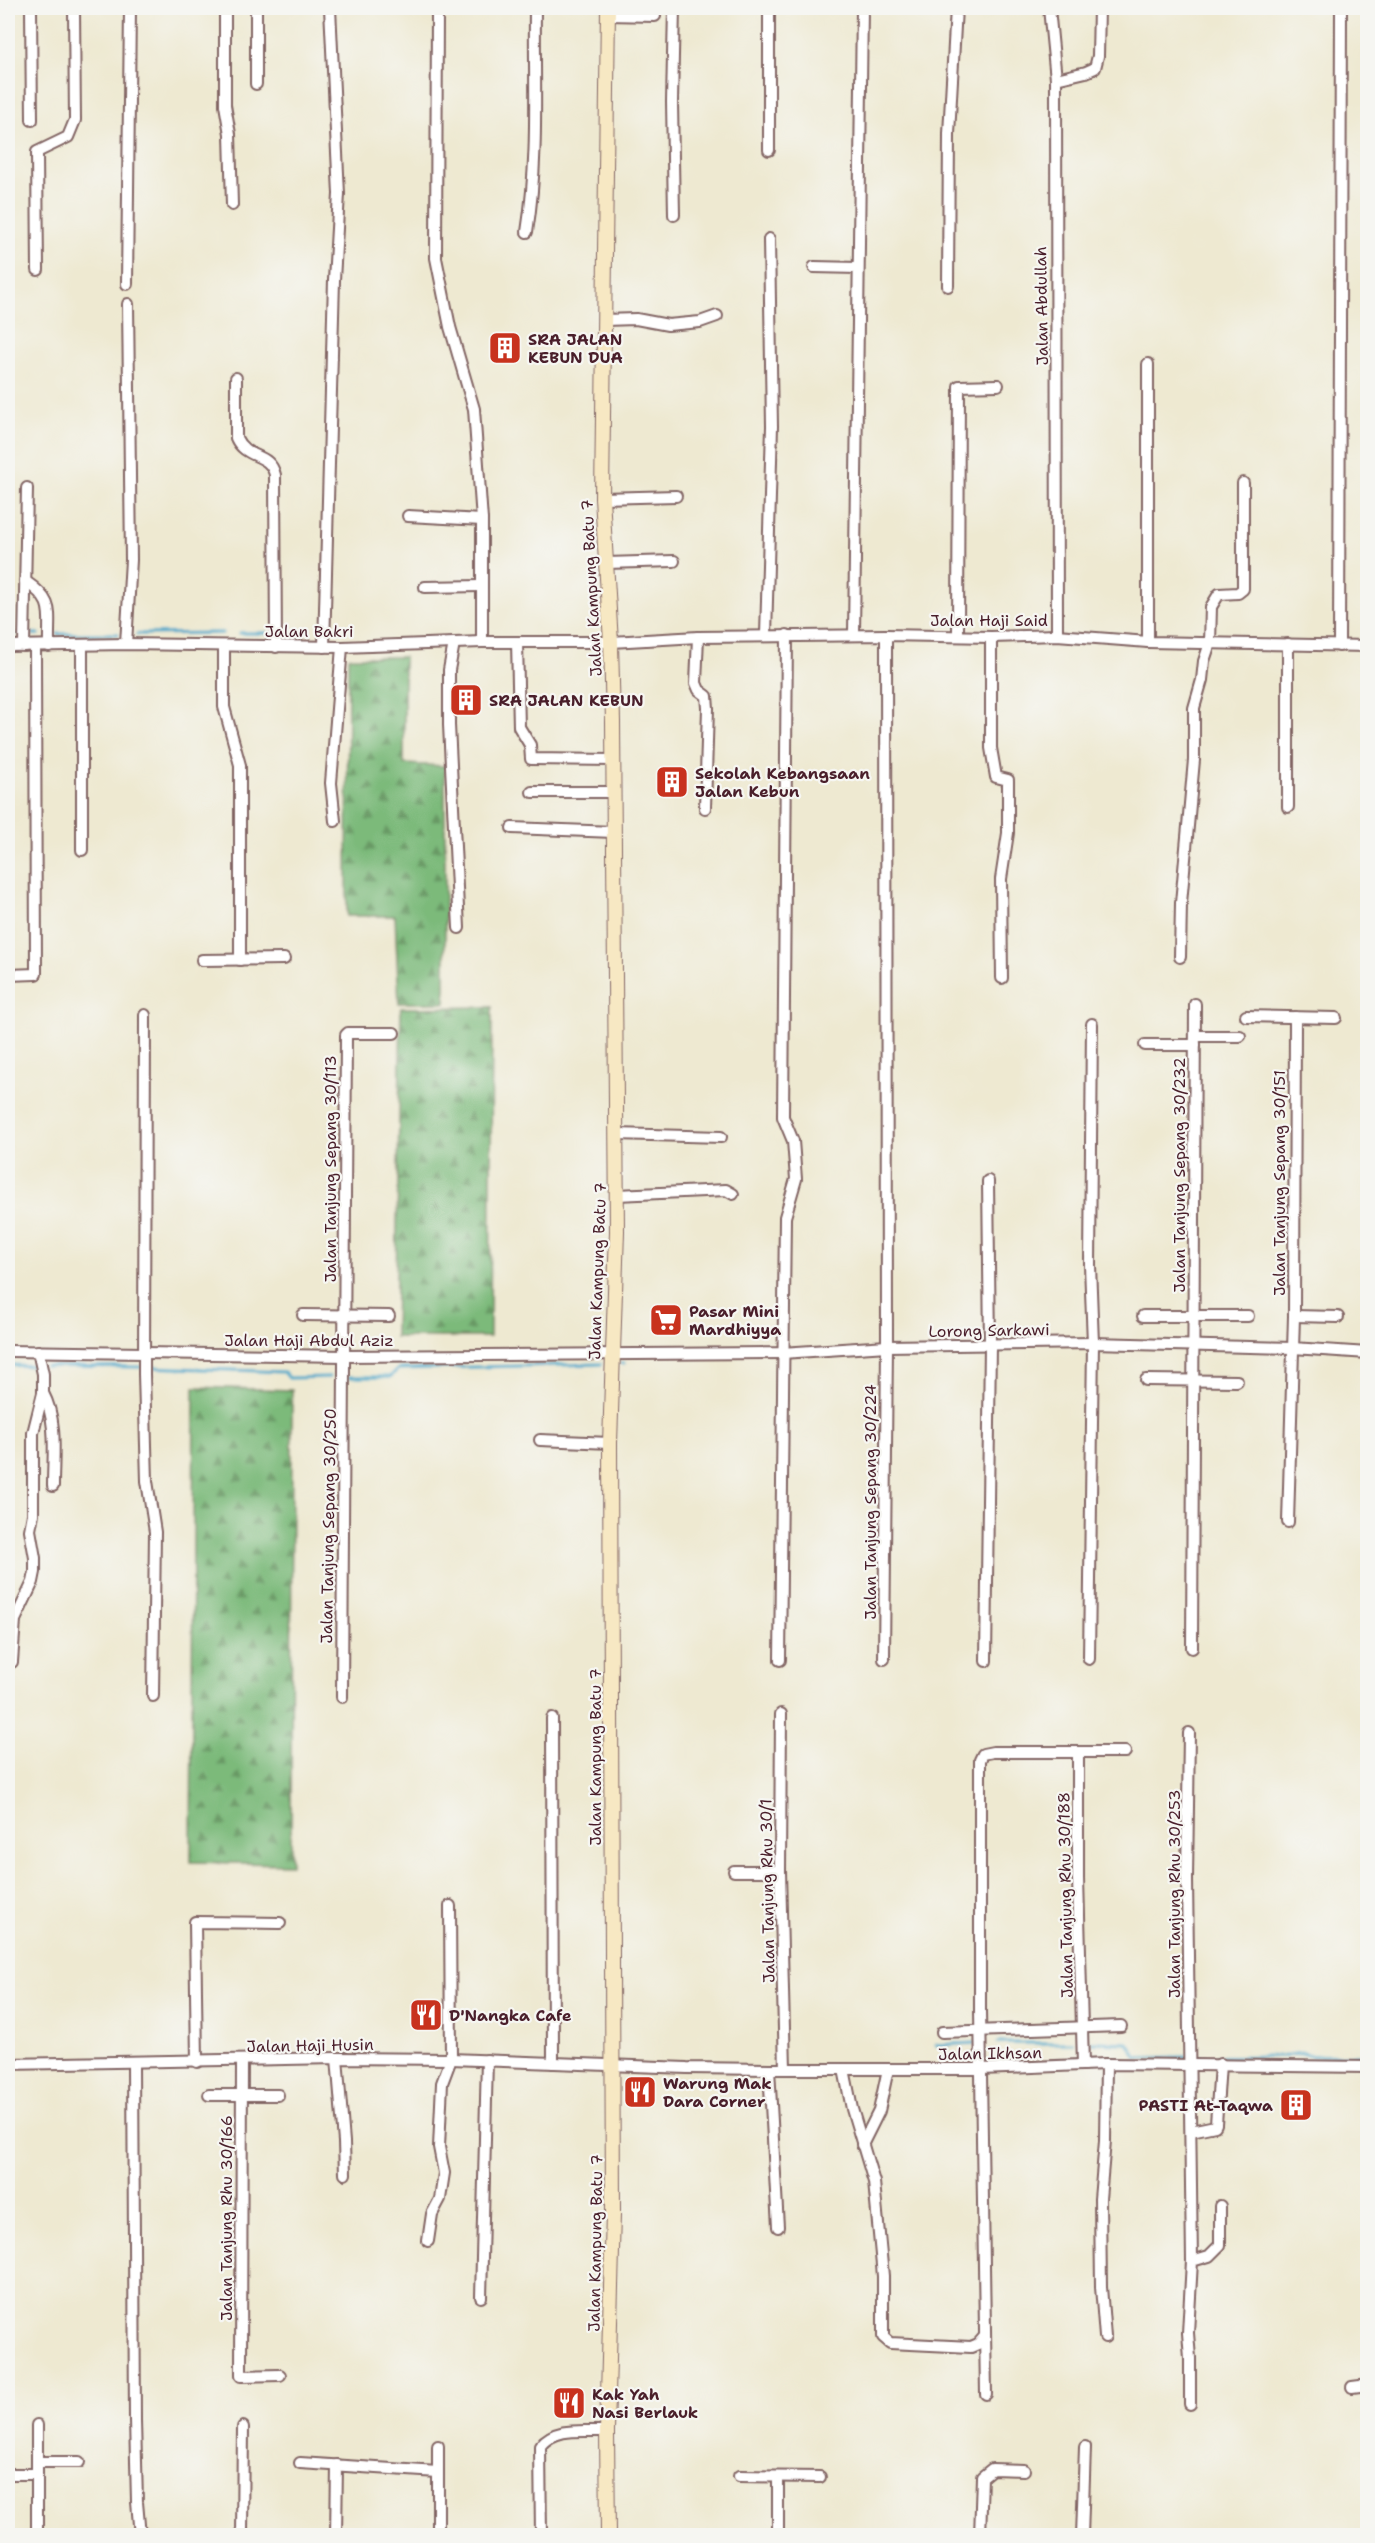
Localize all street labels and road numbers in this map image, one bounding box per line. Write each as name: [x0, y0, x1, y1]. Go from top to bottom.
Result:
street label: Jalan Abdullah: [1030, 246, 1053, 366]
street label: Jalan Kampung Batu 7: [576, 499, 607, 677]
street label: Jalan Haji Said: [930, 610, 1048, 631]
street label: Jalan Bakri: [265, 621, 353, 642]
street label: Jalan Tanjung Sepang 30/113: [320, 1055, 341, 1283]
street label: Jalan Tanjung Sepang 30/232: [1169, 1057, 1190, 1293]
street label: Jalan Tanjung Sepang 30/151: [1269, 1070, 1290, 1296]
street label: Jalan Kampung Batu 7: [584, 1182, 611, 1360]
street label: Lorong Sarkawi: [928, 1319, 1050, 1342]
street label: Jalan Haji Abdul Aziz: [224, 1330, 394, 1351]
street label: Jalan Tanjung Sepang 30/224: [860, 1384, 881, 1620]
street label: Jalan Tanjung Sepang 30/250: [316, 1408, 341, 1644]
street label: Jalan Kampung Batu 7: [585, 1668, 606, 1846]
street label: Jalan Tanjung Rhu 30/253: [1164, 1790, 1185, 1998]
street label: Jalan Tanjung Rhu 30/188: [1053, 1792, 1078, 1998]
street label: Jalan Tanjung Rhu 30/1: [755, 1799, 780, 1983]
street label: Jalan Haji Husin: [246, 2034, 374, 2057]
street label: Jalan Ikhsan: [938, 2042, 1042, 2065]
street label: Jalan Tanjung Rhu 30/166: [216, 2115, 237, 2321]
street label: Jalan Kampung Batu 7: [583, 2154, 608, 2332]

